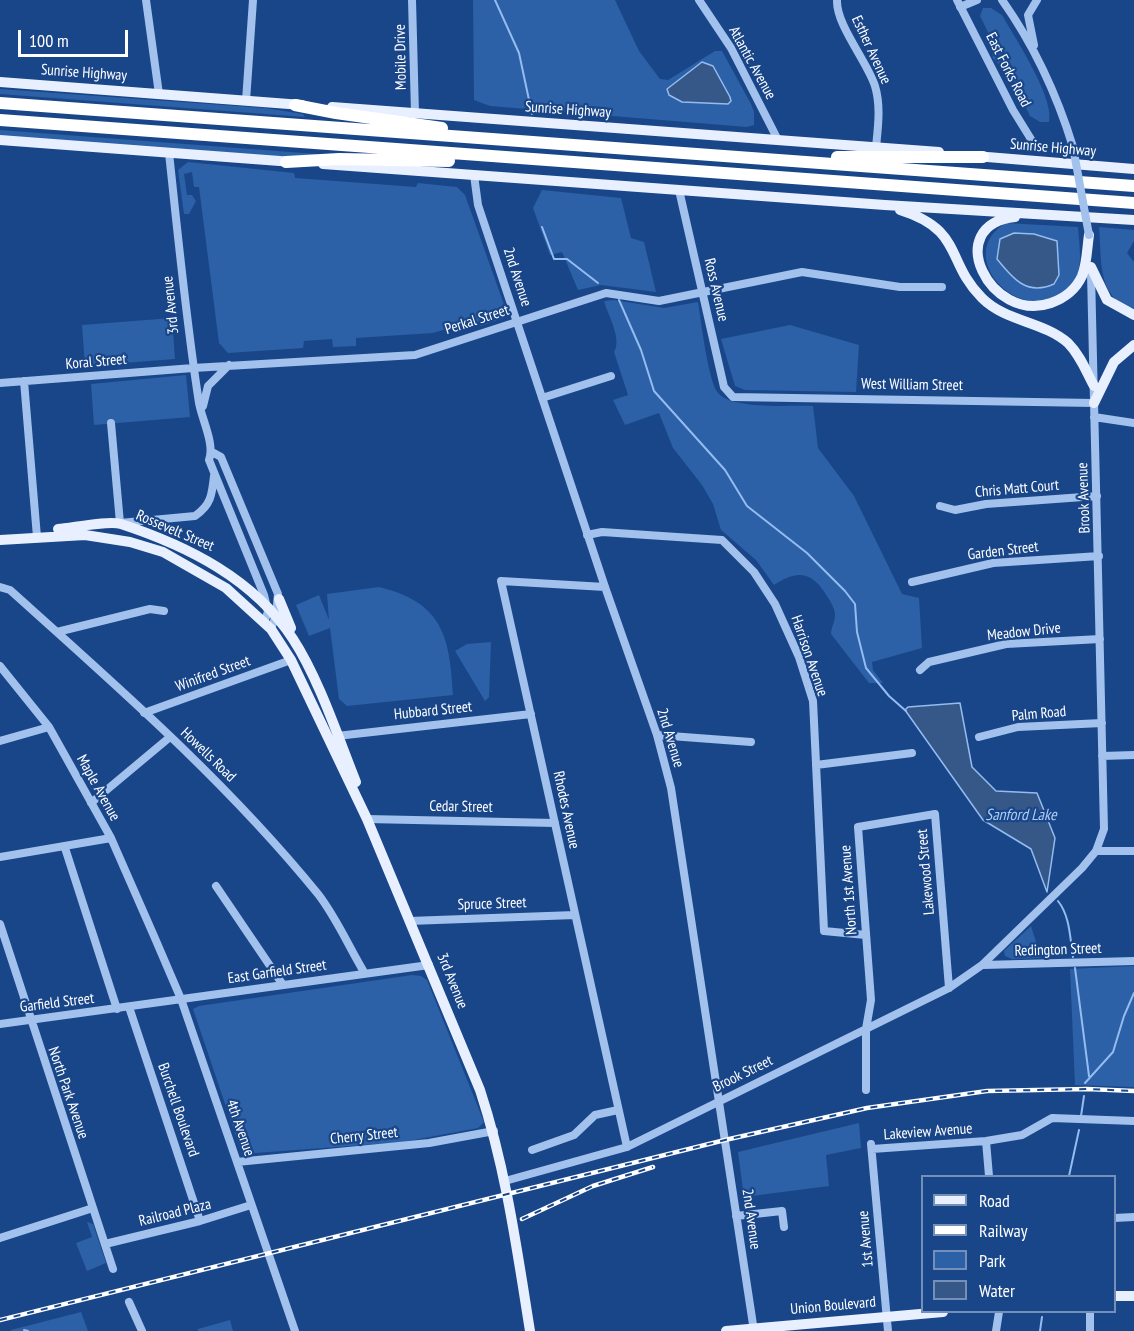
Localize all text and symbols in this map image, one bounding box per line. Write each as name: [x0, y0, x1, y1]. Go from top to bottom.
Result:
street label: Esther Avenue: [847, 13, 895, 87]
scale bar: [21, 18, 130, 56]
street label: Atlantic Avenue: [725, 23, 779, 103]
street label: Mobile Drive: [391, 24, 411, 90]
text: 100 m: [29, 29, 69, 52]
street label: East Forks Road: [982, 30, 1034, 110]
street label: Sunrise Highway: [40, 61, 128, 85]
street label: Sunrise Highway: [524, 98, 612, 122]
street label: Sunrise Highway: [1009, 135, 1097, 161]
street label: 2nd Avenue: [499, 245, 535, 309]
street label: Ross Avenue: [700, 257, 732, 323]
street label: 3rd Avenue: [159, 275, 183, 335]
street label: Perkal Street: [443, 301, 511, 339]
street label: Koral Street: [65, 350, 127, 374]
street label: West William Street: [861, 375, 963, 395]
street label: Brook Avenue: [1074, 462, 1094, 534]
street label: Chris Matt Court: [974, 476, 1060, 502]
street label: Rossevelt Street: [133, 506, 217, 556]
street label: Garden Street: [967, 538, 1039, 564]
street label: Harrison Avenue: [787, 613, 831, 699]
street label: Meadow Drive: [986, 619, 1062, 645]
street label: Winifred Street: [173, 652, 253, 696]
street label: Hubbard Street: [393, 698, 473, 724]
street label: Palm Road: [1011, 703, 1067, 725]
street label: 2nd Avenue: [652, 706, 688, 770]
street label: Howells Road: [177, 724, 239, 786]
street label: Maple Avenue: [72, 752, 124, 824]
street label: Rhodes Avenue: [549, 769, 583, 851]
street label: Cedar Street: [429, 797, 493, 817]
water label: Sanford Lake: [985, 805, 1057, 825]
street label: Lakewood Street: [913, 828, 939, 916]
street label: North 1st Avenue: [837, 844, 861, 936]
street label: Spruce Street: [457, 894, 527, 914]
street label: Redington Street: [1014, 939, 1102, 961]
street label: 3rd Avenue: [433, 951, 471, 1011]
street label: East Garfield Street: [227, 956, 327, 988]
street label: Garfield Street: [19, 990, 95, 1016]
street label: North Park Avenue: [44, 1045, 92, 1141]
street label: Brook Street: [710, 1052, 776, 1096]
street label: Burchell Boulevard: [154, 1061, 202, 1159]
street label: 4th Avenue: [222, 1097, 258, 1159]
street label: Lakeview Avenue: [883, 1120, 973, 1144]
street label: Cherry Street: [329, 1124, 399, 1148]
legend: [921, 1175, 1116, 1313]
street label: 2nd Avenue: [738, 1188, 764, 1250]
text: Road: [979, 1189, 1010, 1212]
street label: Railroad Plaza: [137, 1195, 213, 1231]
street label: 1st Avenue: [855, 1210, 877, 1268]
text: Railway: [979, 1219, 1028, 1242]
text: Park: [979, 1249, 1006, 1272]
text: Water: [979, 1279, 1015, 1302]
street label: Union Boulevard: [789, 1293, 877, 1319]

